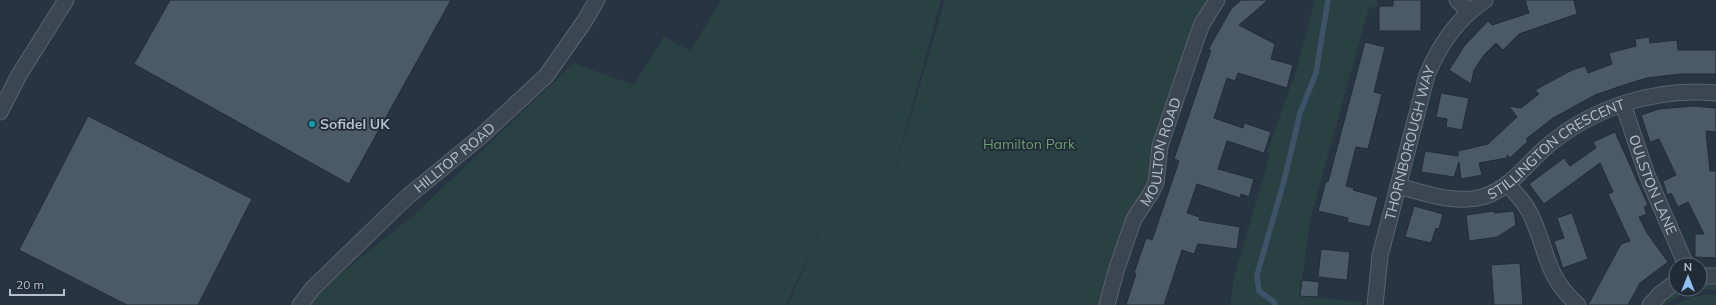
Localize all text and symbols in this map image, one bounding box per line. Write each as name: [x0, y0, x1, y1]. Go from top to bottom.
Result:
street label: THORNBOROUGH WAY: [1381, 63, 1439, 222]
street label: MOULTON ROAD: [1136, 95, 1185, 209]
street label: STILLINGTON CRESCENT: [1484, 95, 1628, 203]
place label: Sofidel UK: [320, 115, 390, 133]
marker: Sofidel UK: [307, 119, 317, 129]
street label: HILLTOP ROAD: [410, 119, 499, 197]
street label: OULSTON LANE: [1625, 132, 1681, 237]
park label: Hamilton Park: [983, 135, 1076, 153]
north arrow: [1668, 257, 1708, 297]
text: N: [1684, 260, 1692, 274]
scale bar: [10, 271, 64, 297]
text: 20 m: [16, 277, 44, 292]

